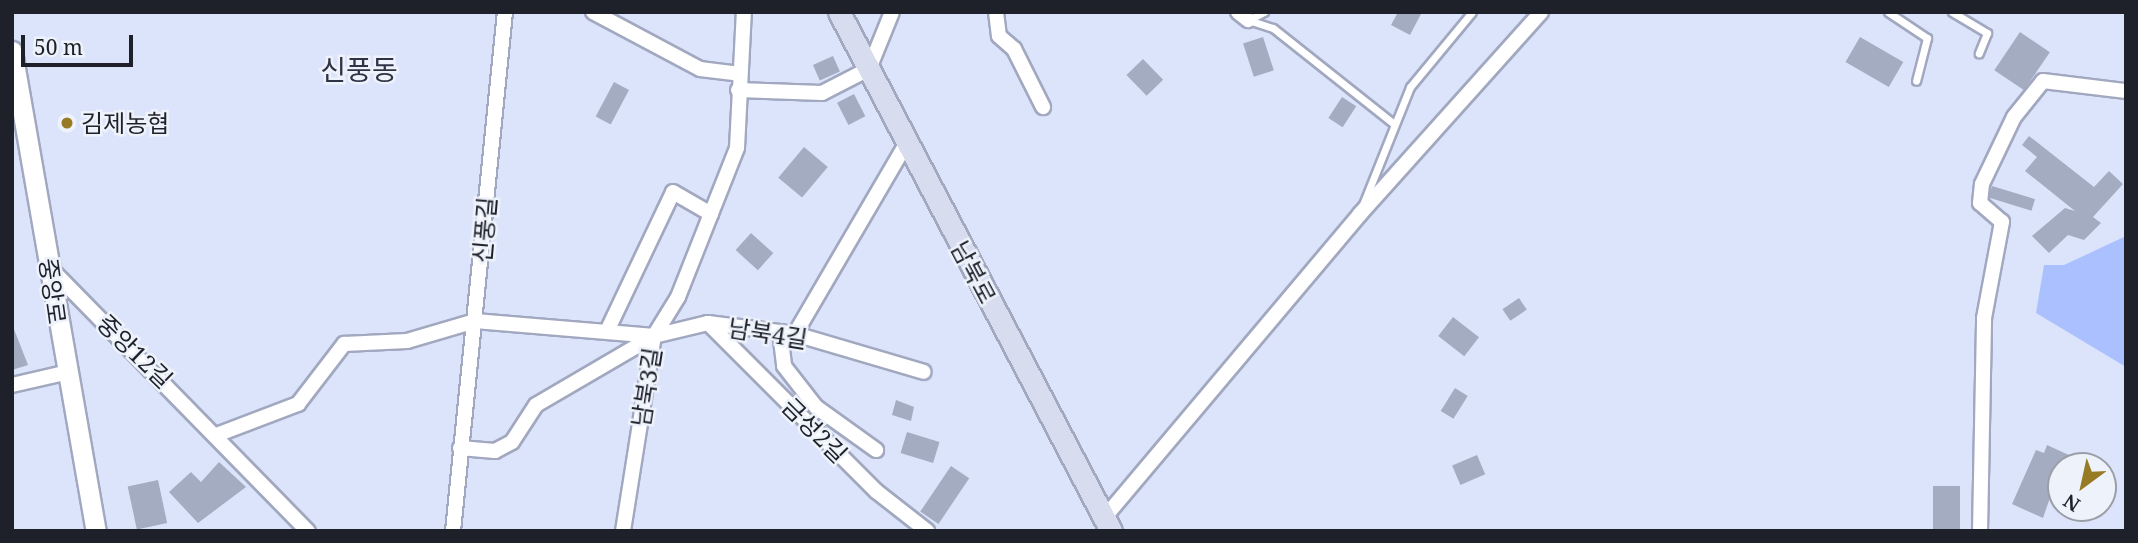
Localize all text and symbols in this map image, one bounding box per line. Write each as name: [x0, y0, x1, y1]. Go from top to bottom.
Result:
scale bar: [24, 21, 136, 65]
text: 50 m: [34, 33, 83, 61]
district label: 신풍동: [320, 52, 398, 86]
place label: 김제농협: [81, 109, 169, 137]
marker: 김제농협: [59, 115, 75, 131]
street label: 신풍길: [467, 196, 501, 264]
street label: 남북로: [946, 236, 1002, 308]
street label: 중앙로: [34, 256, 72, 326]
street label: 중앙12길: [92, 308, 178, 394]
street label: 남북4길: [726, 313, 810, 353]
street label: 남북3길: [626, 345, 666, 429]
street label: 금성2길: [777, 392, 853, 468]
north arrow: [2047, 452, 2117, 522]
text: N: [2058, 488, 2085, 518]

